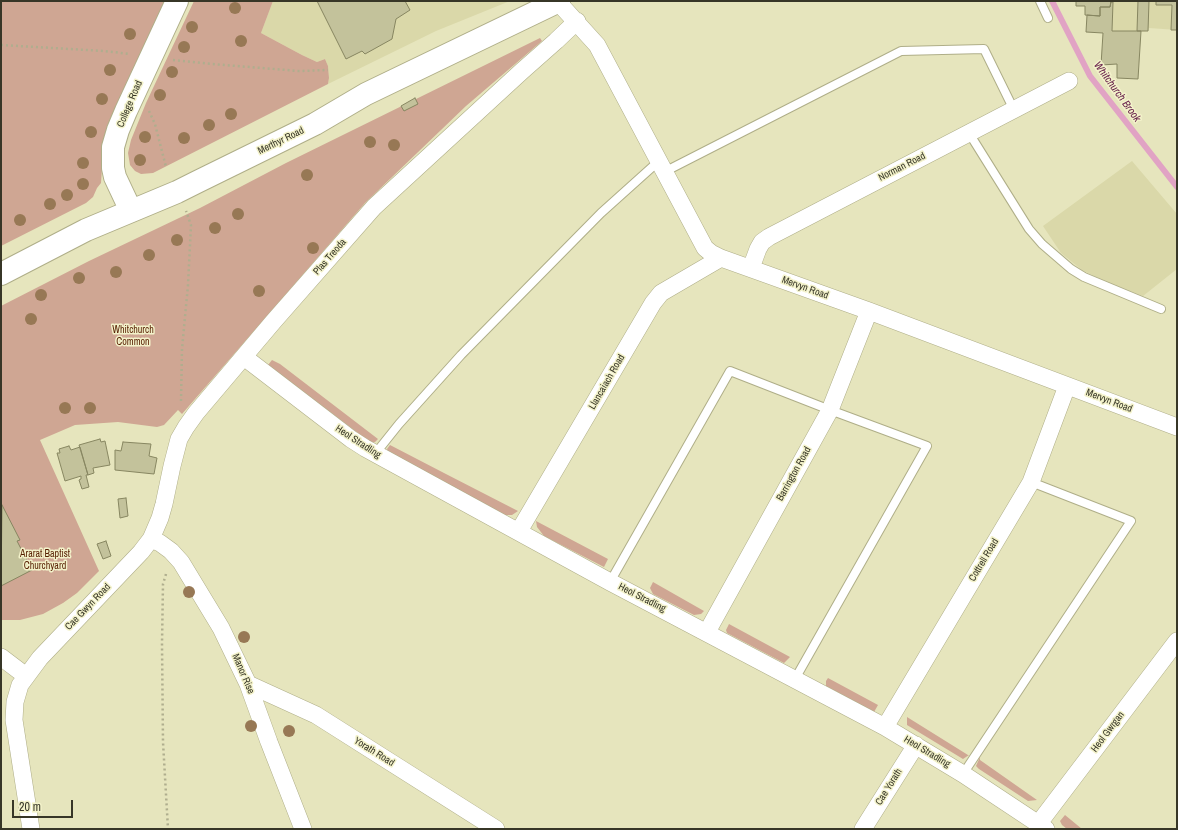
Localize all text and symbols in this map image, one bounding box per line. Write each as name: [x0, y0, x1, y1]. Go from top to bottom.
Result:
water label: Whitchurch Brook: [1091, 59, 1143, 125]
street label: College Road: [115, 79, 145, 129]
street label: Merthyr Road: [256, 125, 306, 157]
street label: Norman Road: [877, 150, 927, 184]
street label: Plas Treoda: [311, 236, 349, 278]
street label: Mervyn Road: [780, 274, 830, 302]
park label: Whitchurch Common: [112, 324, 154, 348]
street label: Llancaiach Road: [586, 352, 628, 412]
street label: Mervyn Road: [1084, 387, 1134, 415]
street label: Heol Stradling: [333, 423, 383, 461]
street label: Barrington Road: [774, 445, 814, 503]
street label: Cottrell Road: [967, 536, 1001, 584]
park label: Ararat Baptist Churchyard: [20, 548, 70, 572]
street label: Cae Gwyn Road: [63, 581, 113, 633]
street label: Heol Stradling: [616, 581, 668, 615]
street label: Manor Rise: [229, 652, 257, 696]
street label: Heol Gwrgan: [1089, 709, 1127, 755]
street label: Heol Stradling: [902, 733, 952, 771]
street label: Yorath Road: [352, 735, 396, 769]
street label: Cae Yorath: [873, 767, 905, 807]
scale bar: [14, 792, 75, 818]
text: 20 m: [19, 799, 41, 815]

